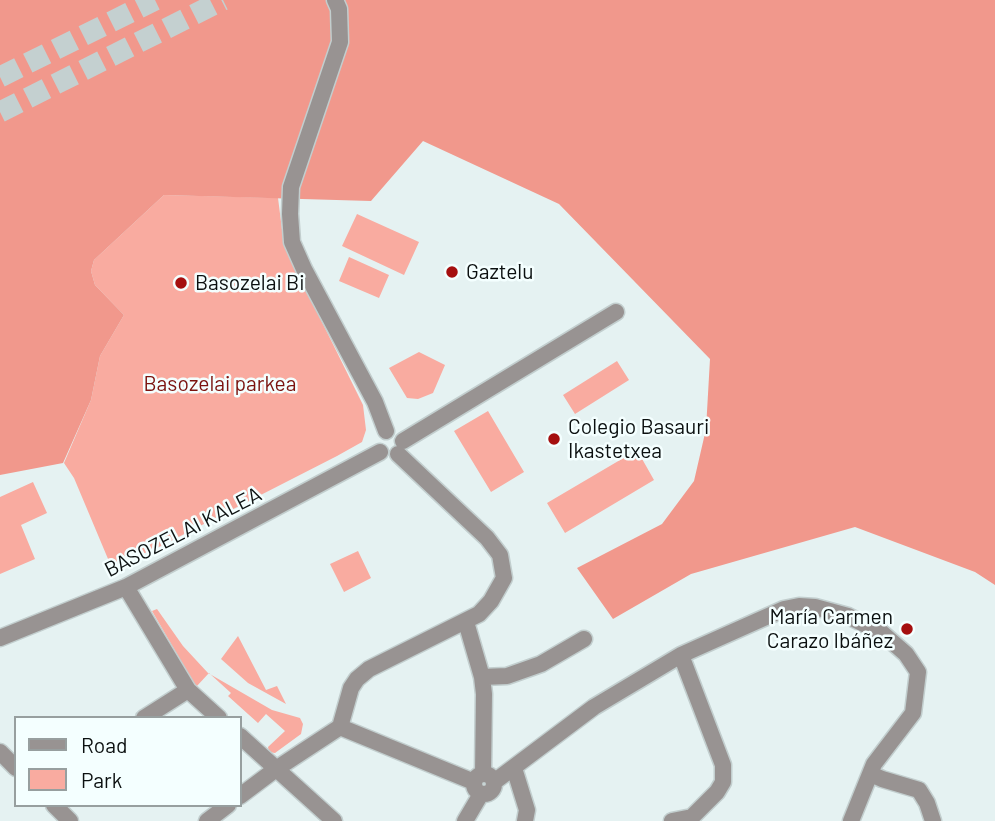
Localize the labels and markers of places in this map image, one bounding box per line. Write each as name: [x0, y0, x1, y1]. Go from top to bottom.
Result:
place label: Gaztelu: [466, 259, 533, 285]
marker: Gaztelu: [444, 264, 460, 280]
place label: Basozelai Bi: [195, 270, 304, 296]
marker: Basozelai Bi: [173, 275, 189, 291]
place label: Colegio Basauri Ikastetxea: [568, 414, 709, 464]
marker: Colegio Basauri Ikastetxea: [546, 431, 562, 447]
place label: María Carmen Carazo Ibáñez: [767, 604, 893, 654]
marker: María Carmen Carazo Ibáñez: [899, 621, 915, 637]

